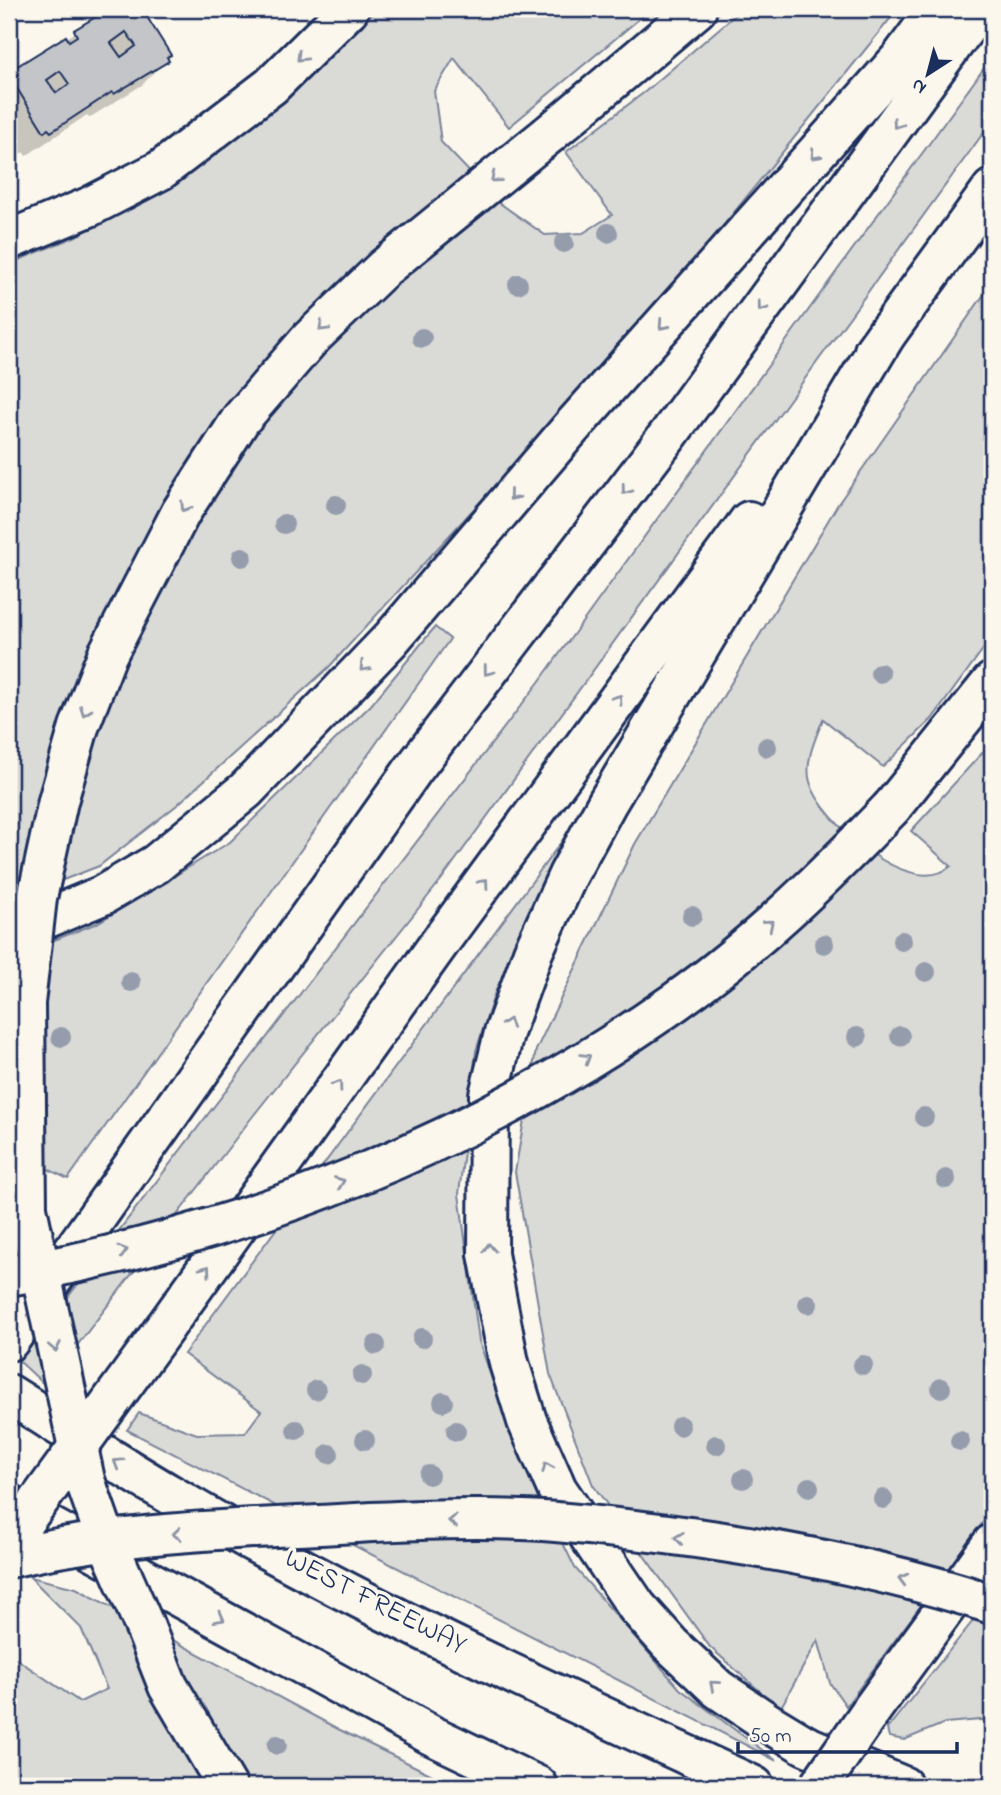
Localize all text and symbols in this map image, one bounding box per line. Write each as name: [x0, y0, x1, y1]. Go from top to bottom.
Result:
north arrow: [892, 38, 962, 108]
one-way arrow: [296, 48, 309, 61]
text: N: [906, 71, 933, 100]
one-way arrow: [893, 116, 905, 129]
one-way arrow: [810, 147, 823, 160]
one-way arrow: [490, 170, 503, 182]
one-way arrow: [758, 300, 770, 312]
one-way arrow: [659, 316, 671, 329]
one-way arrow: [318, 318, 331, 331]
one-way arrow: [622, 482, 635, 495]
one-way arrow: [509, 487, 521, 500]
one-way arrow: [180, 499, 193, 512]
one-way arrow: [359, 659, 372, 672]
one-way arrow: [484, 663, 497, 675]
one-way arrow: [609, 694, 622, 707]
one-way arrow: [80, 704, 94, 716]
one-way arrow: [475, 878, 488, 891]
one-way arrow: [761, 920, 774, 932]
one-way arrow: [500, 1018, 514, 1030]
one-way arrow: [579, 1054, 592, 1067]
one-way arrow: [330, 1080, 342, 1093]
one-way arrow: [333, 1177, 345, 1191]
one-way arrow: [482, 1243, 497, 1254]
one-way arrow: [117, 1245, 129, 1259]
one-way arrow: [197, 1265, 210, 1278]
one-way arrow: [46, 1341, 61, 1353]
one-way arrow: [113, 1458, 126, 1471]
one-way arrow: [541, 1462, 555, 1474]
one-way arrow: [447, 1513, 458, 1529]
one-way arrow: [171, 1526, 182, 1541]
one-way arrow: [673, 1531, 685, 1546]
street label: WEST FREEWAY: [277, 1540, 473, 1667]
one-way arrow: [897, 1573, 909, 1587]
one-way arrow: [213, 1610, 225, 1623]
one-way arrow: [709, 1681, 722, 1693]
scale bar: [738, 1711, 957, 1755]
text: 50 m: [749, 1722, 792, 1752]

